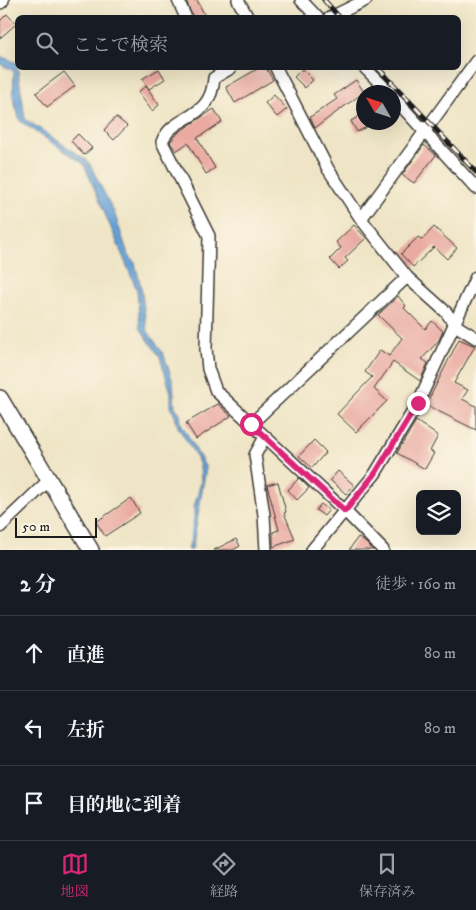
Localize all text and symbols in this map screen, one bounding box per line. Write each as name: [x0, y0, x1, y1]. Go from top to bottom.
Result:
search box: [15, 15, 461, 70]
icon: search: [33, 29, 61, 57]
text: ここで検索: [73, 34, 168, 57]
north arrow: [356, 85, 401, 130]
route end: [407, 392, 430, 415]
route start: [240, 413, 263, 436]
map controls: [416, 490, 461, 535]
button: layers: [416, 490, 461, 535]
scale bar: [15, 515, 98, 538]
text: 50 m: [22, 518, 50, 536]
text: 2 分: [20, 572, 56, 598]
text: 徒歩 · 160 m: [375, 574, 456, 594]
icon: ahead: [20, 639, 48, 667]
text: 80 m: [424, 643, 456, 663]
text: 直進: [67, 644, 105, 667]
icon: left: [20, 714, 48, 742]
text: 80 m: [424, 718, 456, 738]
text: 左折: [67, 719, 105, 742]
icon: arrive: [20, 789, 48, 817]
text: 目的地に到着: [67, 794, 181, 817]
tab: 地図: [61, 850, 89, 901]
tab: 経路: [210, 850, 238, 901]
tab: 保存済み: [359, 850, 415, 901]

